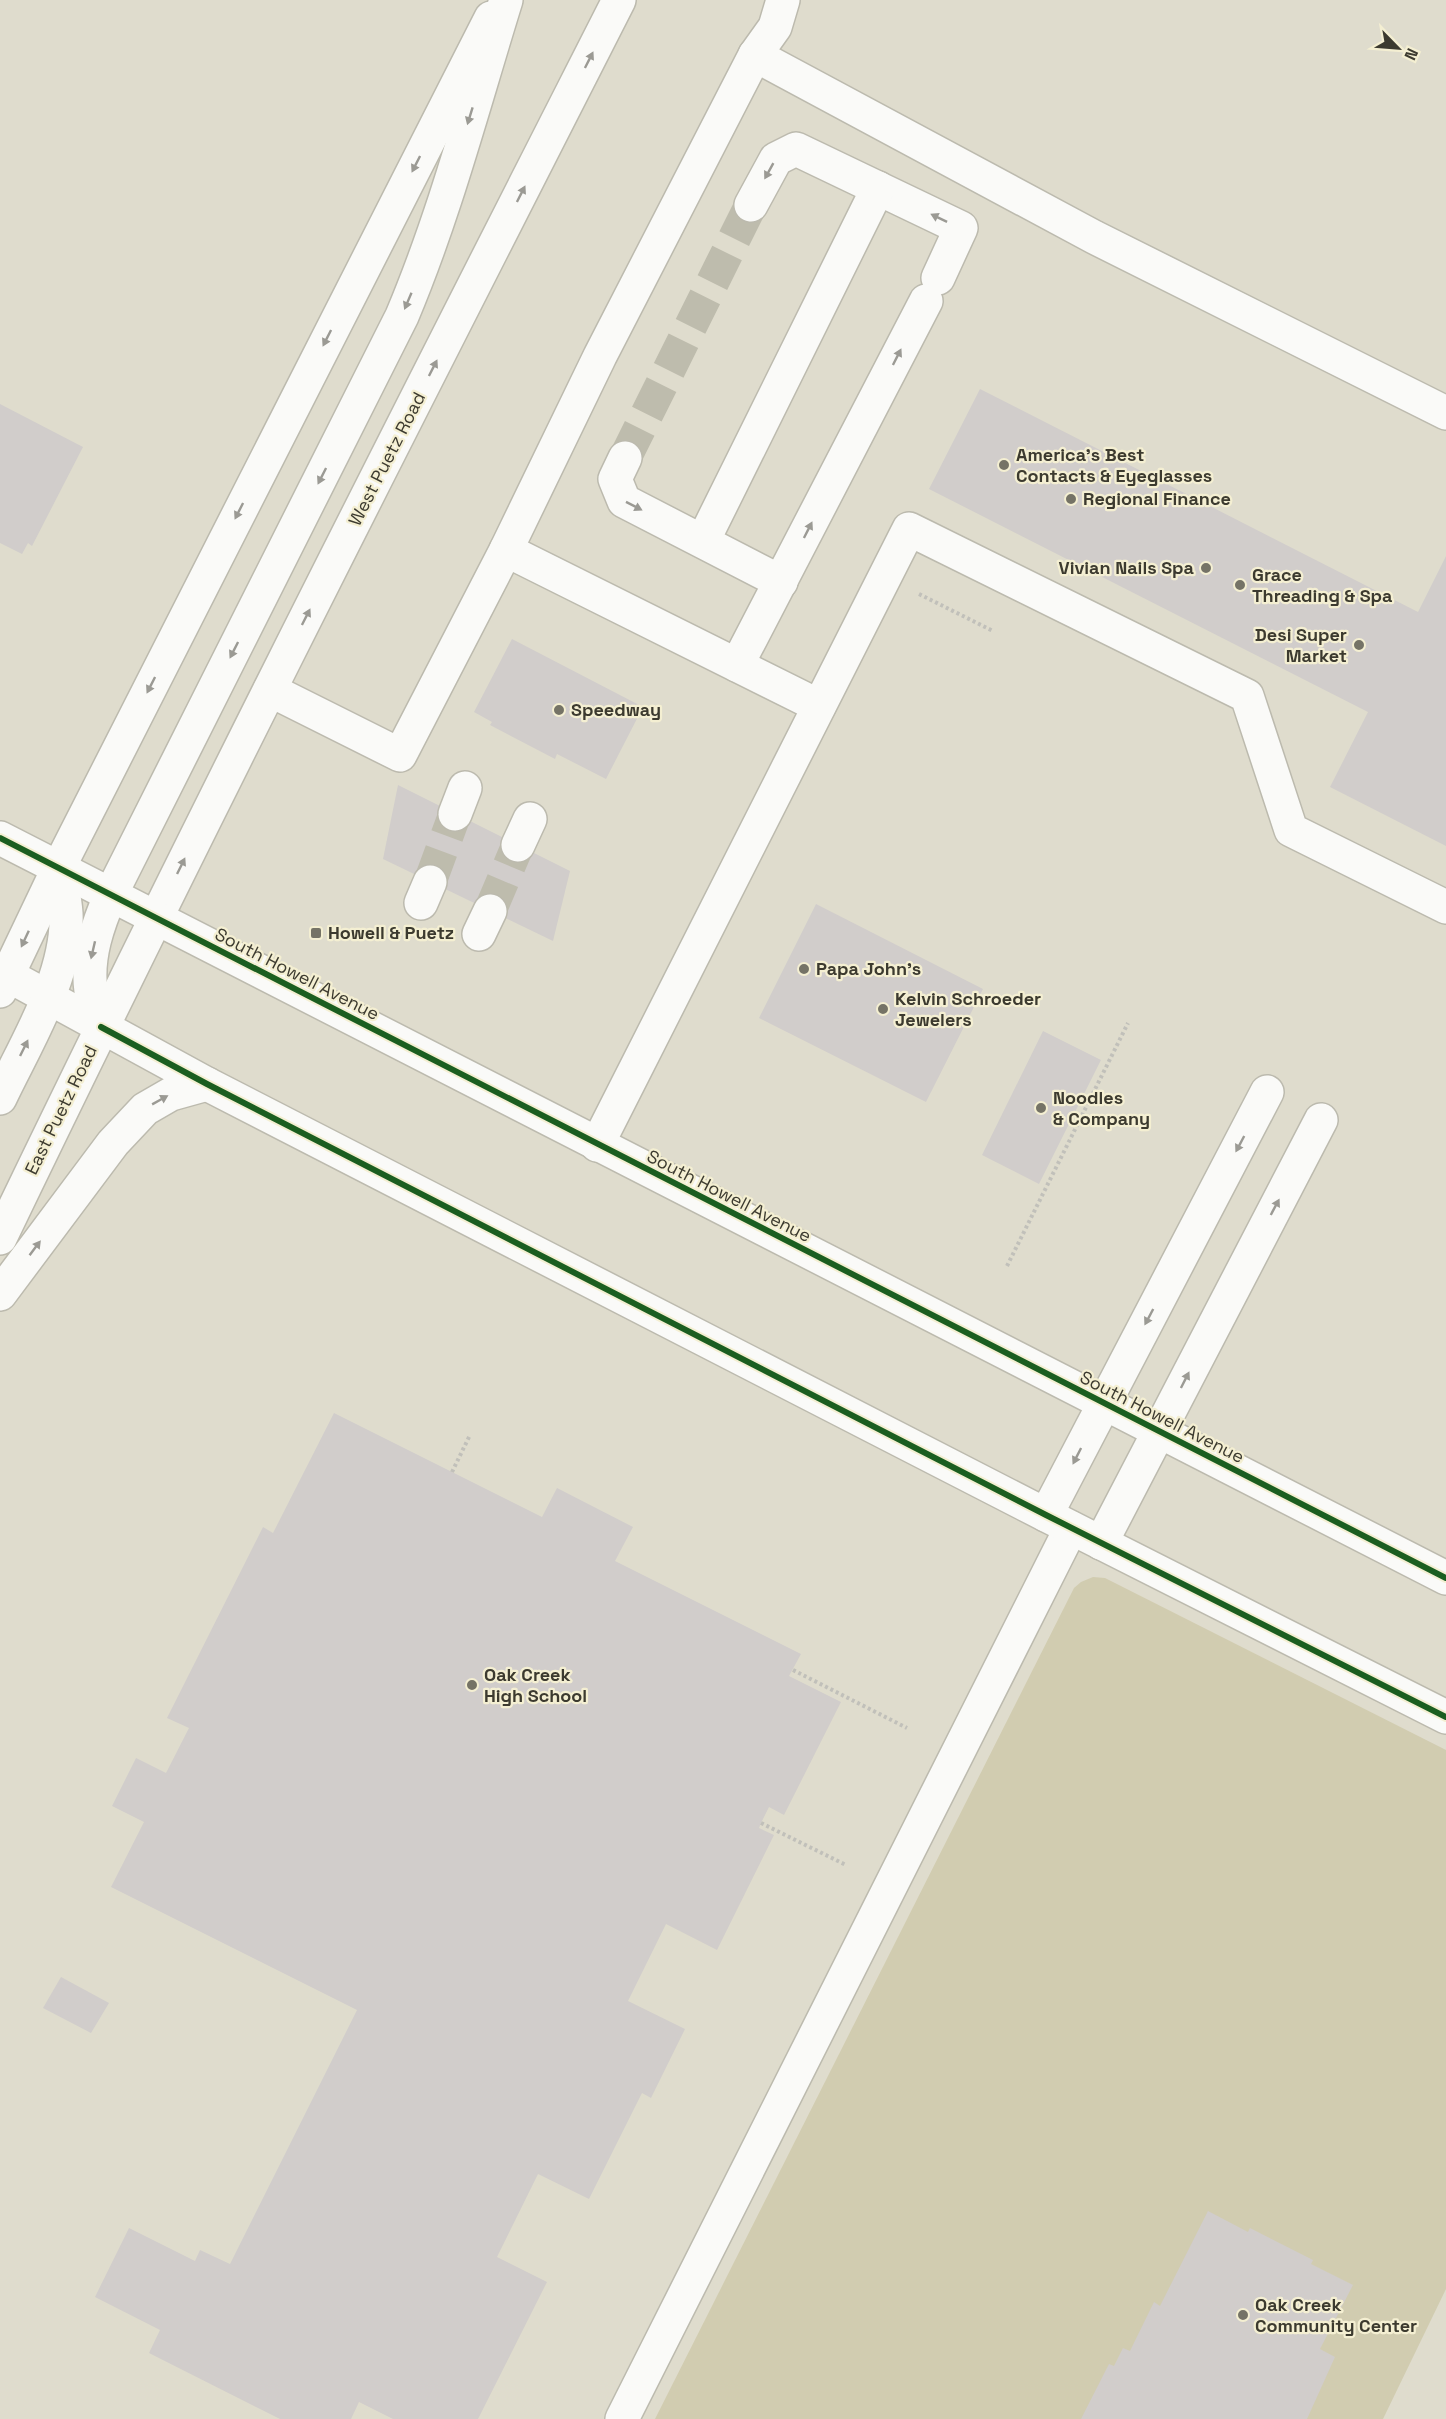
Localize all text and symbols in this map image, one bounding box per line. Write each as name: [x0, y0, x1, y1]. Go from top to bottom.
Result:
north arrow: [1368, 18, 1428, 78]
text: N: [1399, 45, 1423, 63]
one-way arrow: [584, 52, 594, 69]
one-way arrow: [465, 107, 474, 125]
one-way arrow: [412, 156, 421, 173]
one-way arrow: [764, 163, 774, 180]
one-way arrow: [516, 185, 526, 202]
one-way arrow: [930, 213, 948, 223]
one-way arrow: [403, 292, 413, 310]
one-way arrow: [323, 329, 332, 346]
one-way arrow: [892, 348, 902, 365]
one-way arrow: [427, 359, 437, 377]
street label: West Puetz Road: [343, 388, 430, 529]
place label: America's Best Contacts & Eyeglasses: [1016, 443, 1212, 487]
marker: America's Best Contacts & Eyeglasses: [997, 458, 1011, 472]
one-way arrow: [318, 467, 328, 485]
place label: Regional Finance: [1083, 487, 1231, 510]
marker: Regional Finance: [1064, 492, 1078, 506]
one-way arrow: [626, 501, 643, 511]
one-way arrow: [234, 503, 244, 520]
one-way arrow: [803, 522, 812, 539]
place label: Vivian Nails Spa: [1059, 556, 1195, 579]
marker: Vivian Nails Spa: [1199, 561, 1213, 575]
place label: Grace Threading & Spa: [1252, 563, 1393, 607]
marker: Grace Threading & Spa: [1233, 578, 1247, 592]
one-way arrow: [301, 608, 311, 626]
place label: Desi Super Market: [1255, 623, 1347, 667]
marker: Desi Super Market: [1352, 638, 1366, 652]
one-way arrow: [229, 641, 239, 658]
one-way arrow: [146, 677, 156, 694]
place label: Speedway: [571, 698, 661, 721]
marker: Speedway: [552, 703, 566, 717]
one-way arrow: [177, 858, 186, 875]
place label: Howell & Puetz: [328, 921, 454, 944]
street label: South Howell Avenue: [211, 922, 383, 1025]
marker: Howell & Puetz: [309, 926, 323, 940]
one-way arrow: [20, 931, 29, 948]
one-way arrow: [87, 941, 97, 959]
place label: Papa John's: [816, 957, 921, 980]
marker: Papa John's: [797, 962, 811, 976]
place label: Kelvin Schroeder Jewelers: [895, 987, 1041, 1031]
marker: Kelvin Schroeder Jewelers: [876, 1002, 890, 1016]
one-way arrow: [20, 1039, 29, 1056]
street label: East Puetz Road: [19, 1041, 102, 1178]
place label: Noodles & Company: [1053, 1086, 1150, 1130]
one-way arrow: [152, 1095, 169, 1105]
marker: Noodles & Company: [1034, 1101, 1048, 1115]
one-way arrow: [1235, 1135, 1245, 1153]
street label: South Howell Avenue: [643, 1144, 815, 1247]
one-way arrow: [1270, 1198, 1280, 1215]
one-way arrow: [29, 1240, 41, 1256]
one-way arrow: [1144, 1308, 1154, 1325]
street label: South Howell Avenue: [1076, 1365, 1248, 1468]
one-way arrow: [1180, 1371, 1189, 1388]
one-way arrow: [1072, 1447, 1082, 1464]
place label: Oak Creek High School: [484, 1663, 587, 1707]
marker: Oak Creek High School: [465, 1678, 479, 1692]
place label: Oak Creek Community Center: [1255, 2293, 1417, 2337]
marker: Oak Creek Community Center: [1236, 2308, 1250, 2322]

